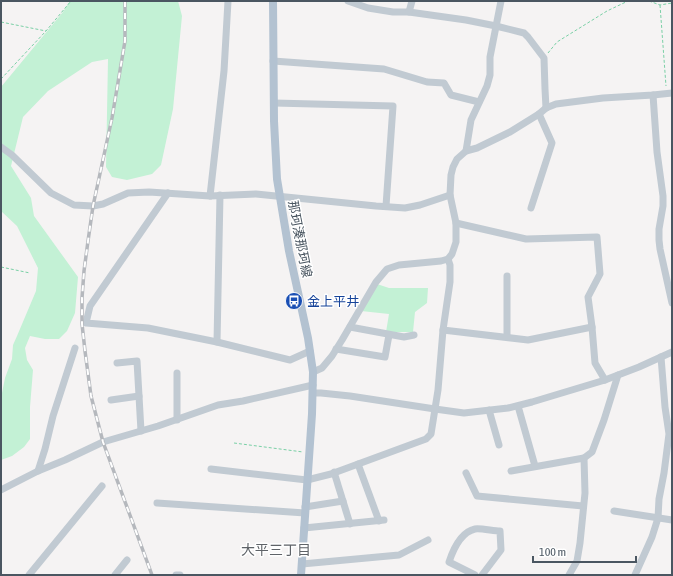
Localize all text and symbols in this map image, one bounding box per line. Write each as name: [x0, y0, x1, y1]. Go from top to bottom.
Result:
street label: 那珂湊那珂線: [285, 199, 315, 279]
bus stop icon: 金上平井: [284, 291, 304, 311]
place label: 金上平井: [307, 294, 359, 309]
scale bar: [533, 538, 636, 564]
district label: 大平三丁目: [241, 542, 311, 558]
text: 100 m: [539, 545, 566, 559]

